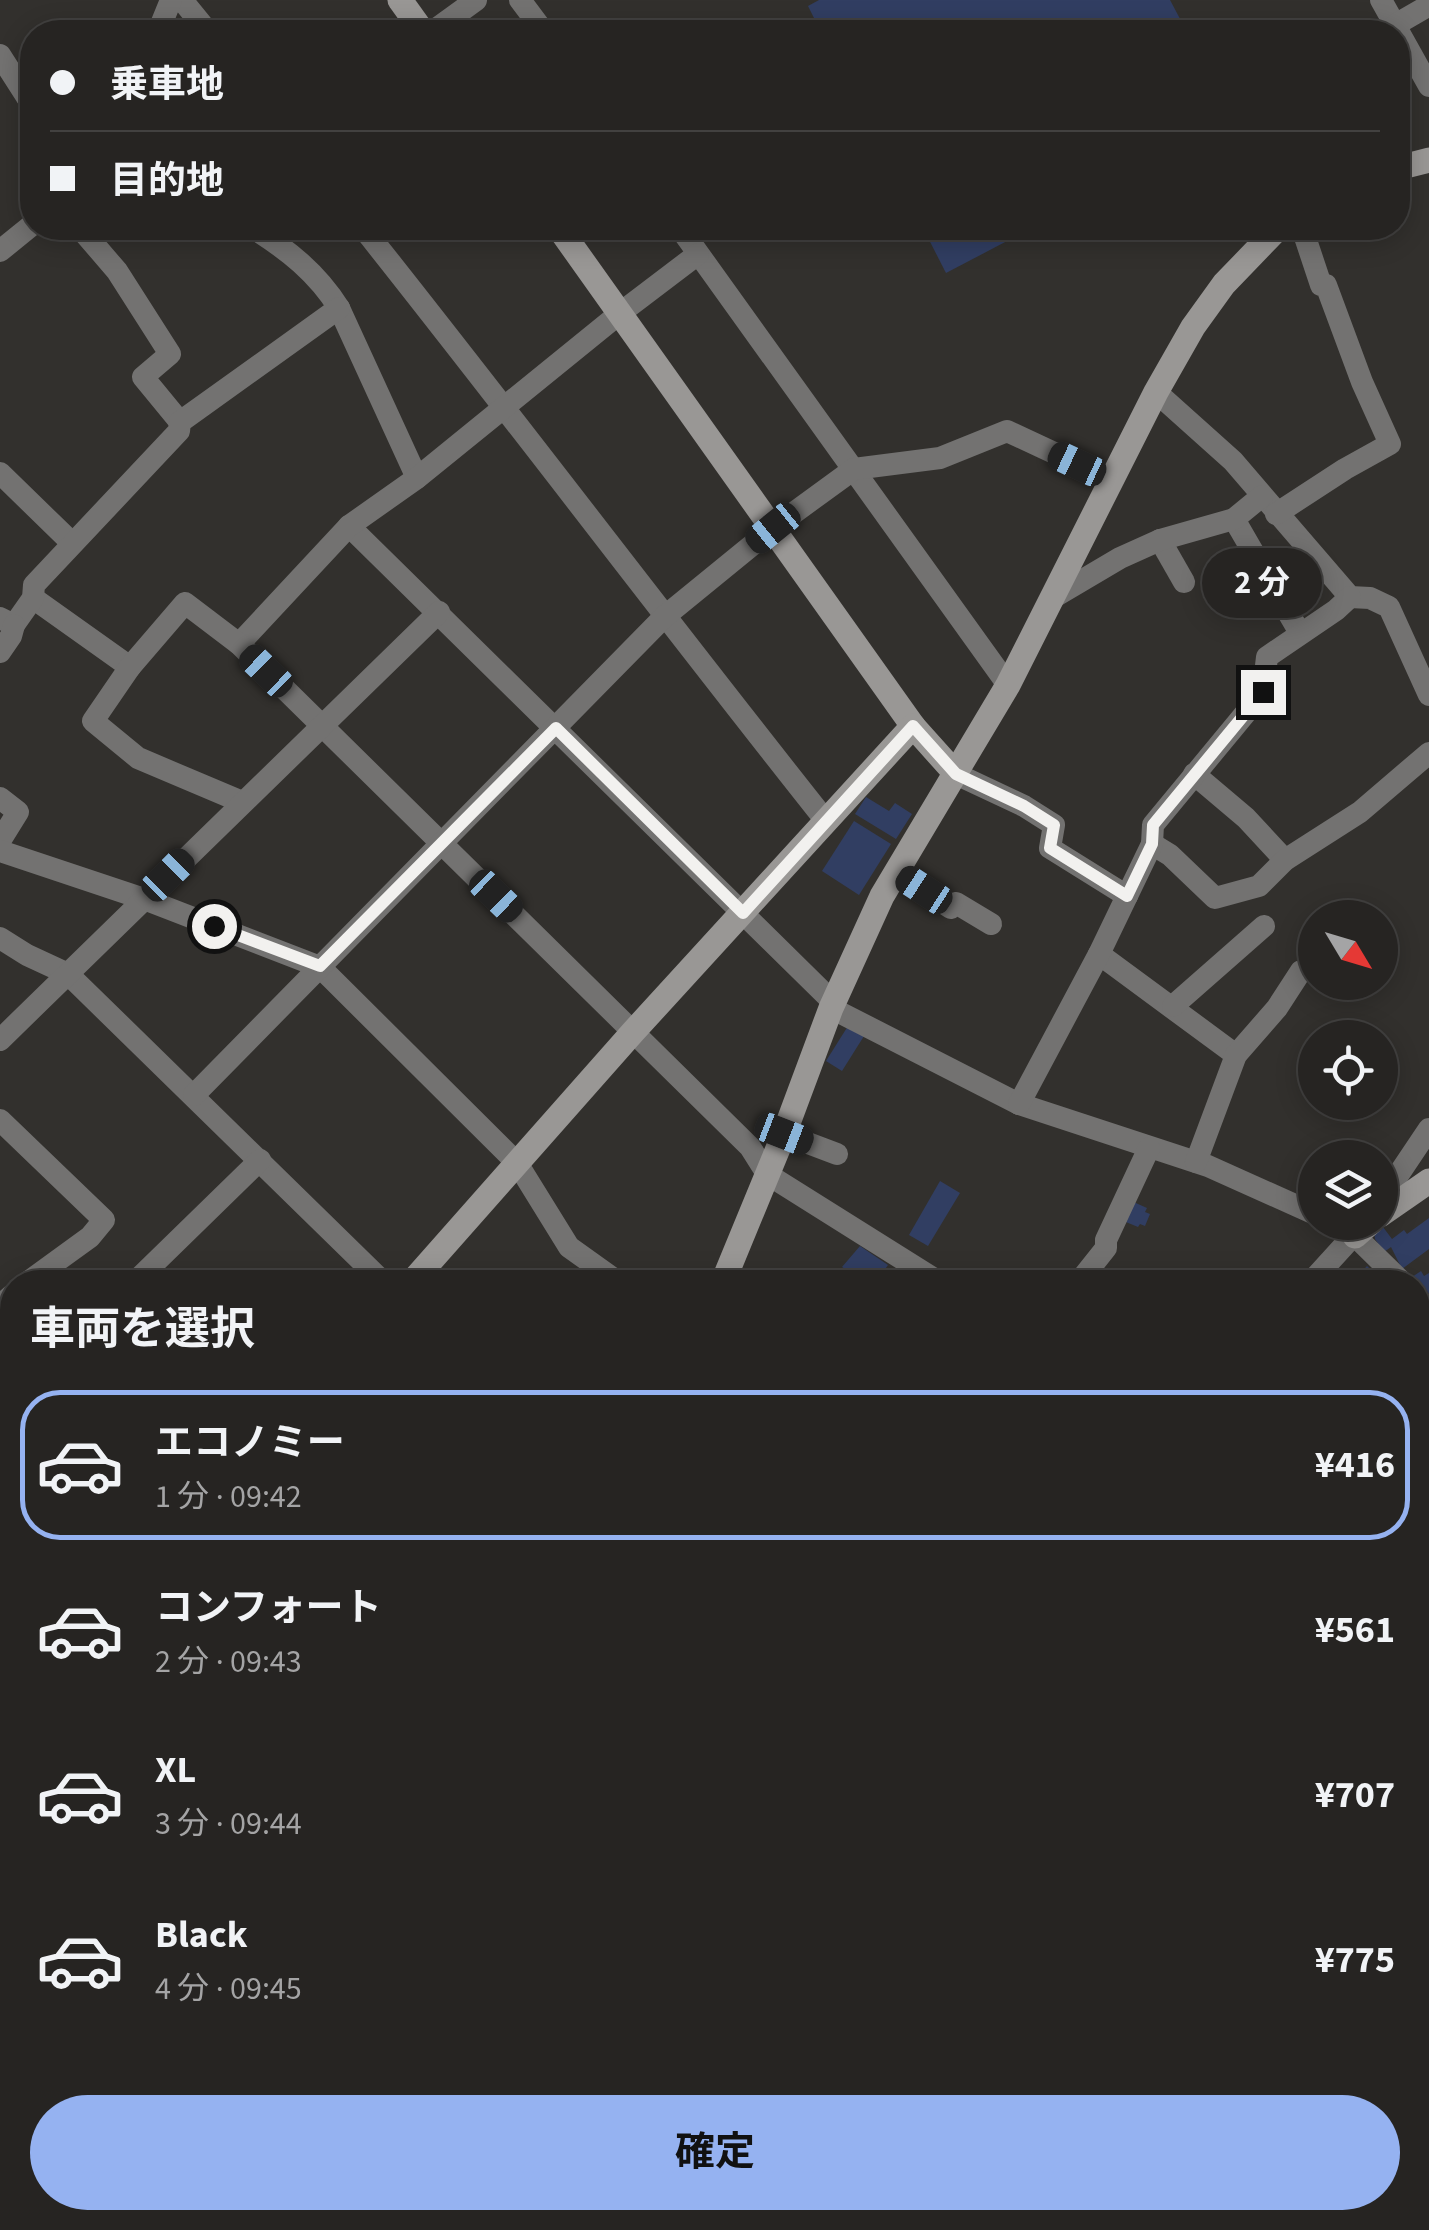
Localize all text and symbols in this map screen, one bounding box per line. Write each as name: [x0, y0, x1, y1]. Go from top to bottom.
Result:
text: 乗車地: [110, 58, 224, 112]
text: 目的地: [110, 154, 224, 208]
car: [1043, 438, 1111, 490]
car: [740, 497, 806, 559]
callout: 2 分: [1203, 547, 1323, 617]
text: 2 分: [1234, 560, 1290, 606]
car: [234, 639, 298, 703]
route end: [1241, 670, 1286, 715]
car: [136, 843, 200, 907]
car: [891, 861, 957, 919]
car: [464, 864, 528, 928]
north arrow: [1298, 900, 1398, 1000]
map controls: [1298, 900, 1398, 1240]
route start: [192, 904, 237, 949]
button: locate: [1298, 1020, 1398, 1120]
car: [751, 1109, 817, 1159]
button: layers: [1298, 1140, 1398, 1240]
text: 車両を選択: [30, 1298, 255, 1362]
text: エコノミー: [155, 1416, 345, 1470]
icon: car: [35, 1420, 125, 1510]
text: ¥416: [1315, 1438, 1395, 1492]
text: 1 分 · 09:42: [155, 1474, 302, 1520]
text: コンフォート: [155, 1581, 382, 1635]
icon: car: [35, 1585, 125, 1675]
text: ¥561: [1315, 1603, 1395, 1657]
text: 2 分 · 09:43: [155, 1639, 302, 1685]
text: XL: [155, 1743, 196, 1797]
icon: car: [35, 1750, 125, 1840]
text: ¥707: [1315, 1768, 1395, 1822]
text: 3 分 · 09:44: [155, 1801, 302, 1847]
text: Black: [155, 1908, 248, 1962]
icon: car: [35, 1915, 125, 2005]
text: ¥775: [1315, 1933, 1395, 1987]
text: 4 分 · 09:45: [155, 1966, 302, 2012]
button: 確定: [30, 2095, 1400, 2210]

